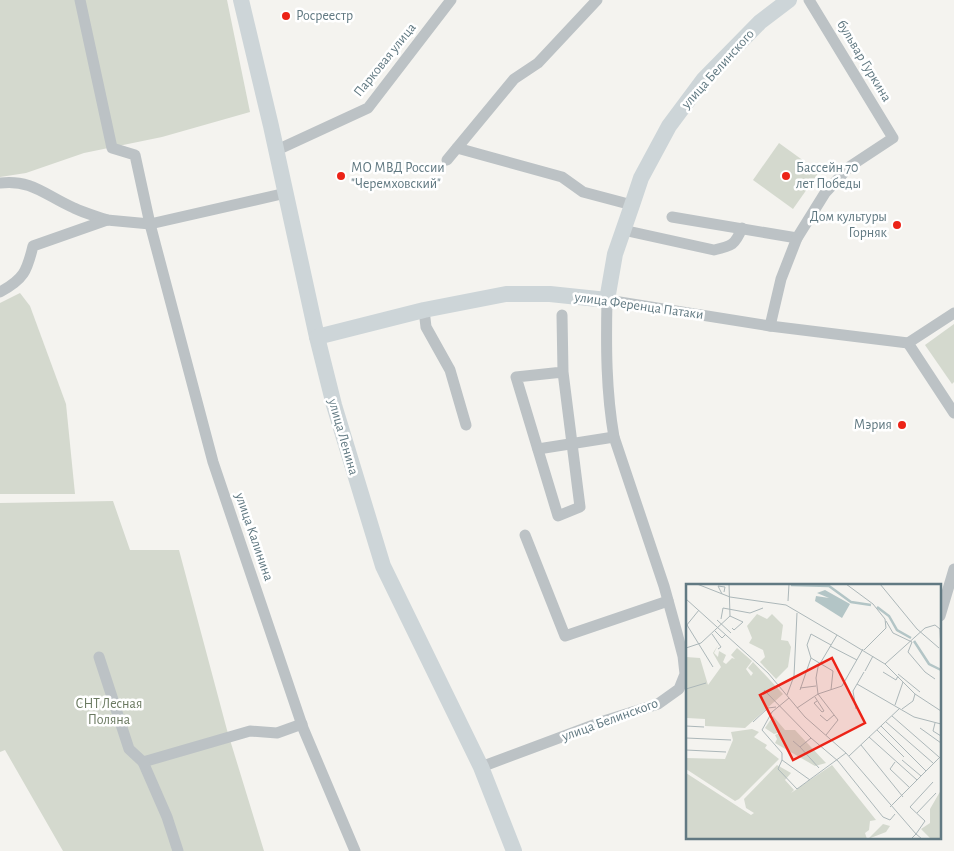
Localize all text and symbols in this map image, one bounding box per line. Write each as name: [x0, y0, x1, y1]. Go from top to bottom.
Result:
place label: Росреестр: [296, 9, 353, 23]
marker: Росреестр: [280, 10, 292, 22]
street label: бульвар Гуркина: [834, 18, 894, 105]
street label: Парковая улица: [351, 20, 419, 99]
street label: улица Белинского: [678, 27, 757, 112]
place label: МО МВД России "Черемховский": [351, 161, 445, 191]
place label: Бассейн 70 лет Победы: [796, 161, 861, 191]
marker: МО МВД России "Черемховский": [335, 170, 347, 182]
marker: Бассейн 70 лет Победы: [780, 170, 792, 182]
place label: Дом культуры Горняк: [810, 210, 888, 240]
marker: Дом культуры Горняк: [891, 219, 903, 231]
street label: улица Ференца Патаки: [573, 290, 704, 322]
street label: улица Ленина: [325, 396, 361, 477]
place label: Мэрия: [854, 418, 892, 432]
marker: Мэрия: [896, 419, 908, 431]
street label: улица Калинина: [232, 490, 276, 583]
inset map: [686, 584, 942, 838]
street label: улица Белинского: [559, 696, 660, 744]
park label: СНТ Лесная Поляна: [76, 697, 142, 727]

